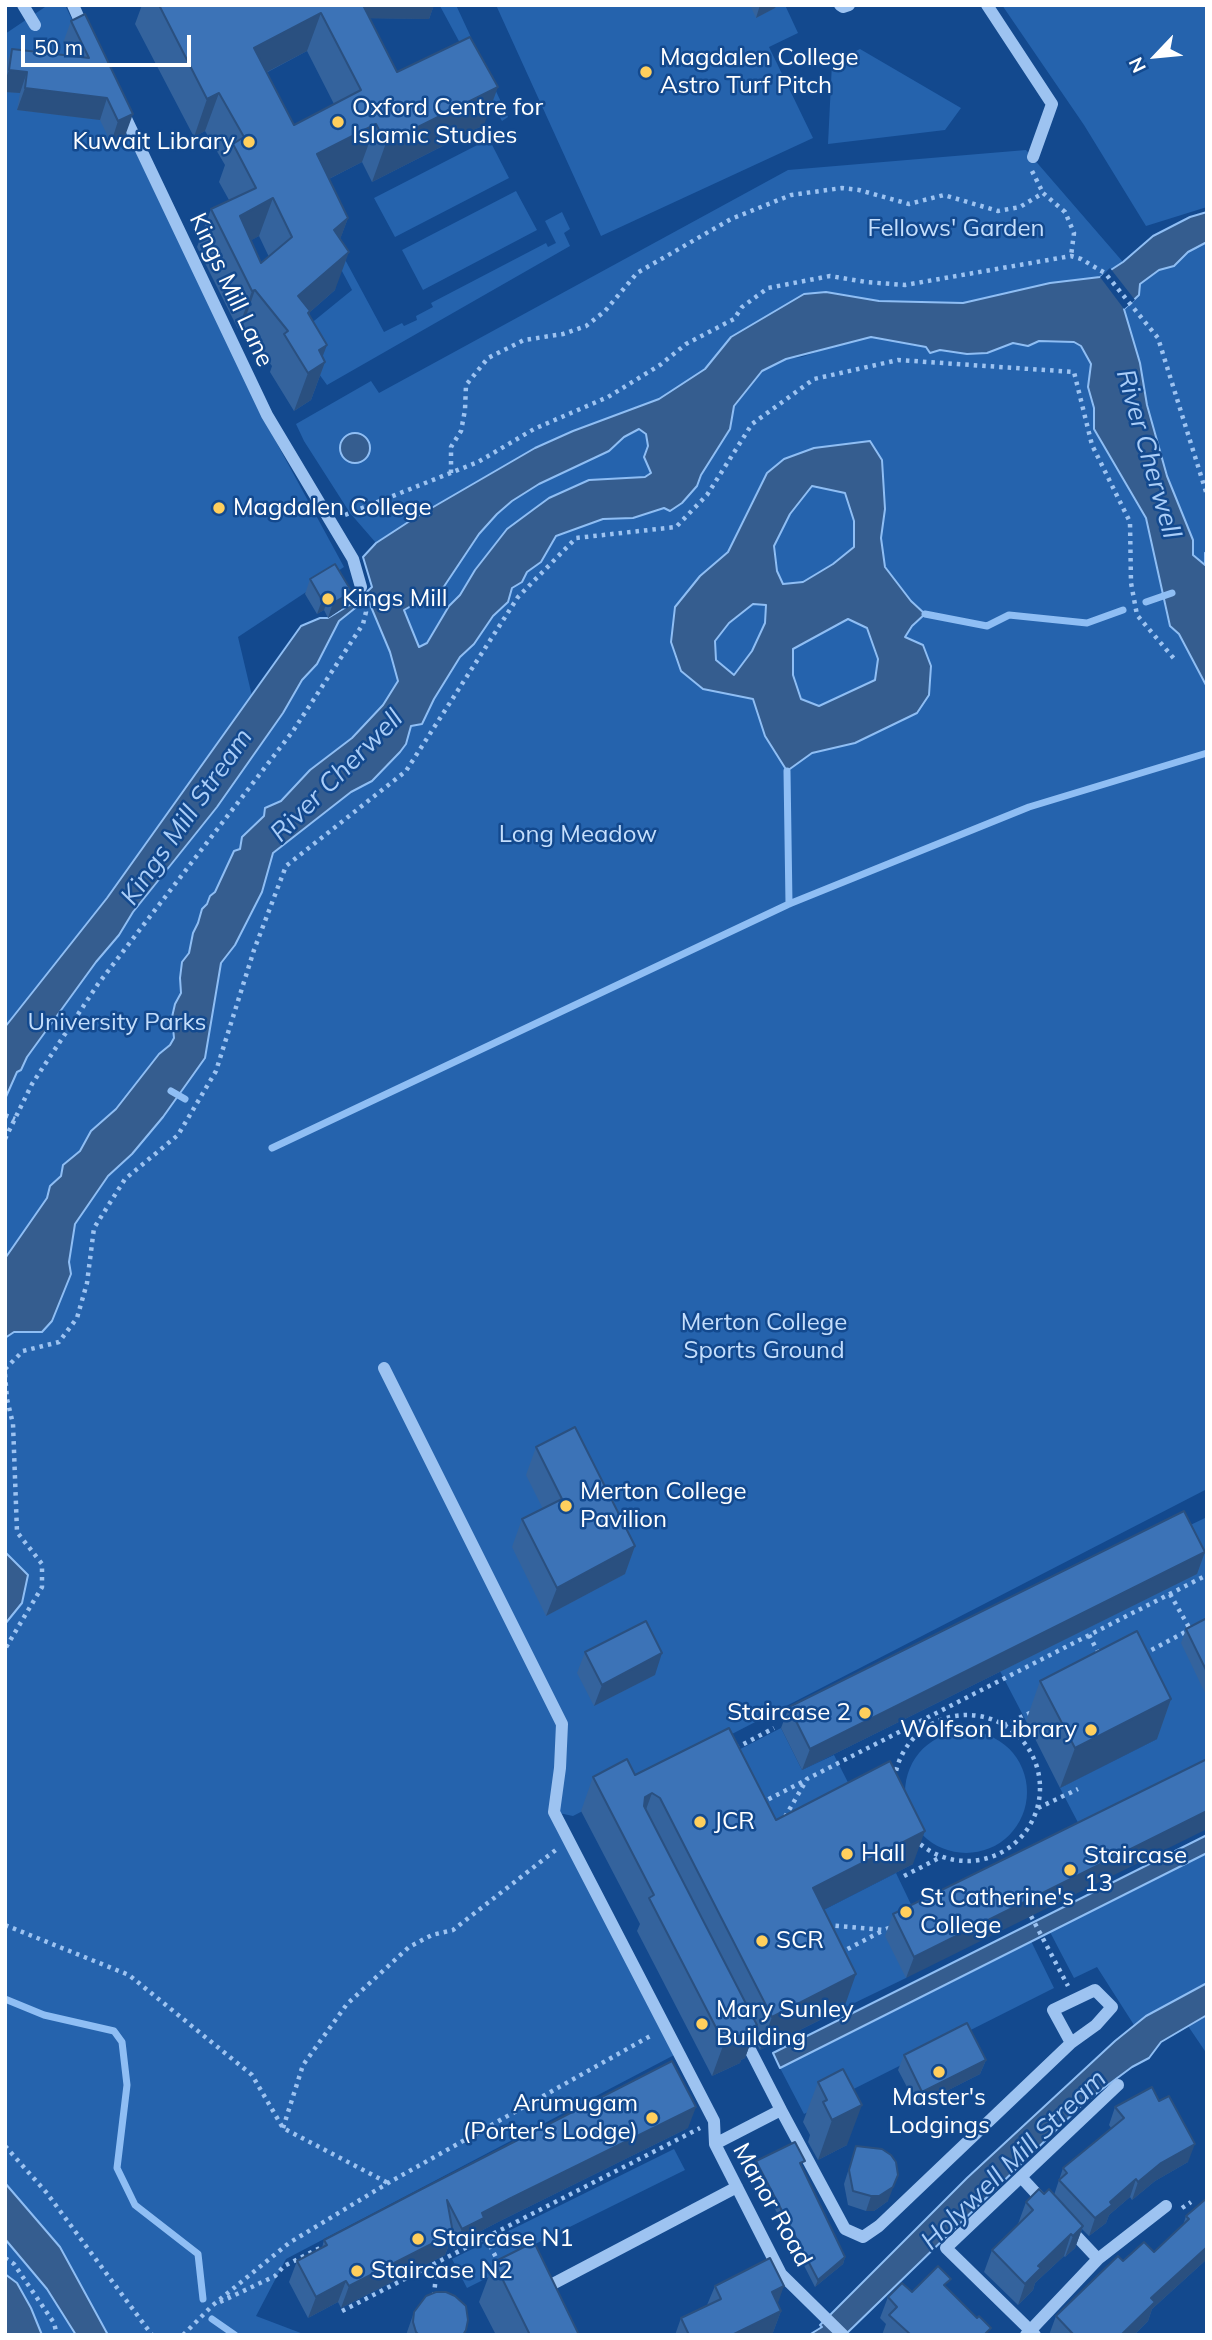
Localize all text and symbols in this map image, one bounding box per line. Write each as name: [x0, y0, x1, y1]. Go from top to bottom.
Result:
scale bar: [24, 21, 194, 65]
north arrow: [1121, 21, 1191, 91]
text: 50 m: [34, 34, 83, 60]
place label: Magdalen College Astro Turf Pitch: [660, 44, 859, 100]
text: N: [1123, 53, 1151, 77]
marker: Magdalen College Astro Turf Pitch: [638, 64, 654, 80]
place label: Oxford Centre for Islamic Studies: [352, 94, 543, 150]
marker: Oxford Centre for Islamic Studies: [330, 114, 346, 130]
place label: Kuwait Library: [72, 128, 235, 156]
marker: Kuwait Library: [241, 134, 257, 150]
street label: Kings Mill Lane: [183, 209, 279, 371]
park label: Fellows' Garden: [867, 215, 1045, 243]
water label: River Cherwell: [1109, 366, 1187, 542]
place label: Magdalen College: [233, 494, 432, 522]
marker: Magdalen College: [211, 500, 227, 516]
place label: Kings Mill: [342, 585, 447, 613]
marker: Kings Mill: [320, 591, 336, 607]
water label: River Cherwell: [264, 703, 410, 849]
water label: Kings Mill Stream: [115, 723, 259, 911]
park label: Long Meadow: [499, 821, 657, 849]
park label: University Parks: [28, 1009, 206, 1037]
park label: Merton College Sports Ground: [681, 1309, 847, 1365]
place label: Merton College Pavilion: [580, 1478, 747, 1534]
marker: Merton College Pavilion: [558, 1498, 574, 1514]
place label: Staircase 2: [727, 1699, 851, 1727]
marker: Staircase 2: [857, 1705, 873, 1721]
place label: Wolfson Library: [900, 1716, 1077, 1744]
marker: Wolfson Library: [1083, 1722, 1099, 1738]
place label: JCR: [714, 1808, 755, 1836]
marker: JCR: [692, 1814, 708, 1830]
place label: Hall: [861, 1840, 905, 1868]
place label: Staircase 13: [1084, 1842, 1187, 1898]
marker: Hall: [839, 1846, 855, 1862]
marker: Staircase 13: [1062, 1862, 1078, 1878]
place label: St Catherine's College: [920, 1884, 1074, 1940]
marker: St Catherine's College: [898, 1904, 914, 1920]
place label: SCR: [776, 1927, 824, 1955]
marker: SCR: [754, 1933, 770, 1949]
place label: Mary Sunley Building: [716, 1996, 854, 2052]
marker: Mary Sunley Building: [694, 2016, 710, 2032]
water label: Holywell Mill Stream: [915, 2064, 1113, 2256]
marker: Master's Lodgings: [931, 2064, 947, 2080]
place label: Master's Lodgings: [888, 2084, 990, 2140]
place label: Arumugam (Porter's Lodge): [463, 2090, 638, 2146]
marker: Arumugam (Porter's Lodge): [644, 2110, 660, 2126]
street label: Manor Road: [726, 2138, 818, 2272]
place label: Staircase N1: [432, 2225, 574, 2253]
marker: Staircase N1: [410, 2231, 426, 2247]
place label: Staircase N2: [371, 2257, 513, 2285]
marker: Staircase N2: [349, 2263, 365, 2279]

